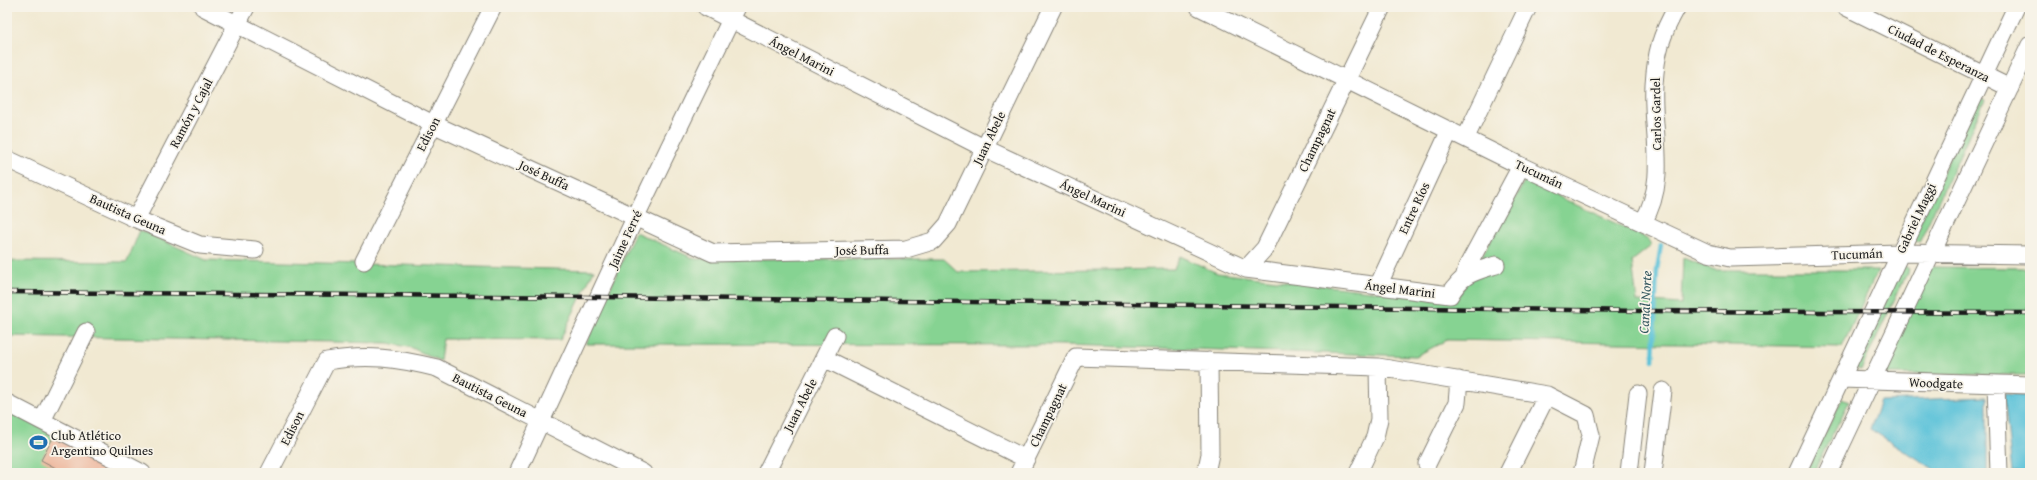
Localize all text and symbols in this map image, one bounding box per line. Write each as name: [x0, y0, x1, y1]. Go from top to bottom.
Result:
street label: Ciudad de Esperanza: [1885, 19, 1994, 87]
street label: Ángel Marini: [766, 31, 838, 81]
street label: Ramón y Cajal: [165, 74, 218, 151]
street label: Carlos Gardel: [1646, 77, 1666, 150]
street label: Champagnat: [1293, 105, 1341, 175]
street label: Juan Abele: [967, 108, 1010, 170]
street label: Edison: [411, 113, 445, 154]
street label: José Buffa: [514, 154, 573, 195]
street label: Tucumán: [1512, 155, 1567, 194]
street label: Ángel Marini: [1057, 174, 1130, 222]
street label: Entre Ríos: [1394, 179, 1434, 237]
street label: Gabriel Maggi: [1891, 179, 1941, 256]
street label: Bautista Geuna: [87, 189, 170, 240]
street label: Jaime Ferré: [602, 207, 647, 273]
street label: José Buffa: [833, 240, 890, 260]
street label: Tucumán: [1831, 244, 1884, 264]
water label: Canal Norte: [1633, 270, 1657, 334]
street label: Ángel Marini: [1364, 275, 1437, 303]
street label: Bautista Geuna: [449, 368, 532, 422]
street label: Woodgate: [1909, 373, 1963, 393]
street label: Juan Abele: [777, 375, 822, 437]
street label: Champagnat: [1024, 380, 1072, 450]
street label: Edison: [275, 407, 309, 448]
place label: Club Atlético Argentino Quilmes: [51, 426, 153, 460]
sports icon: Club Atlético Argentino Quilmes: [28, 432, 48, 452]

